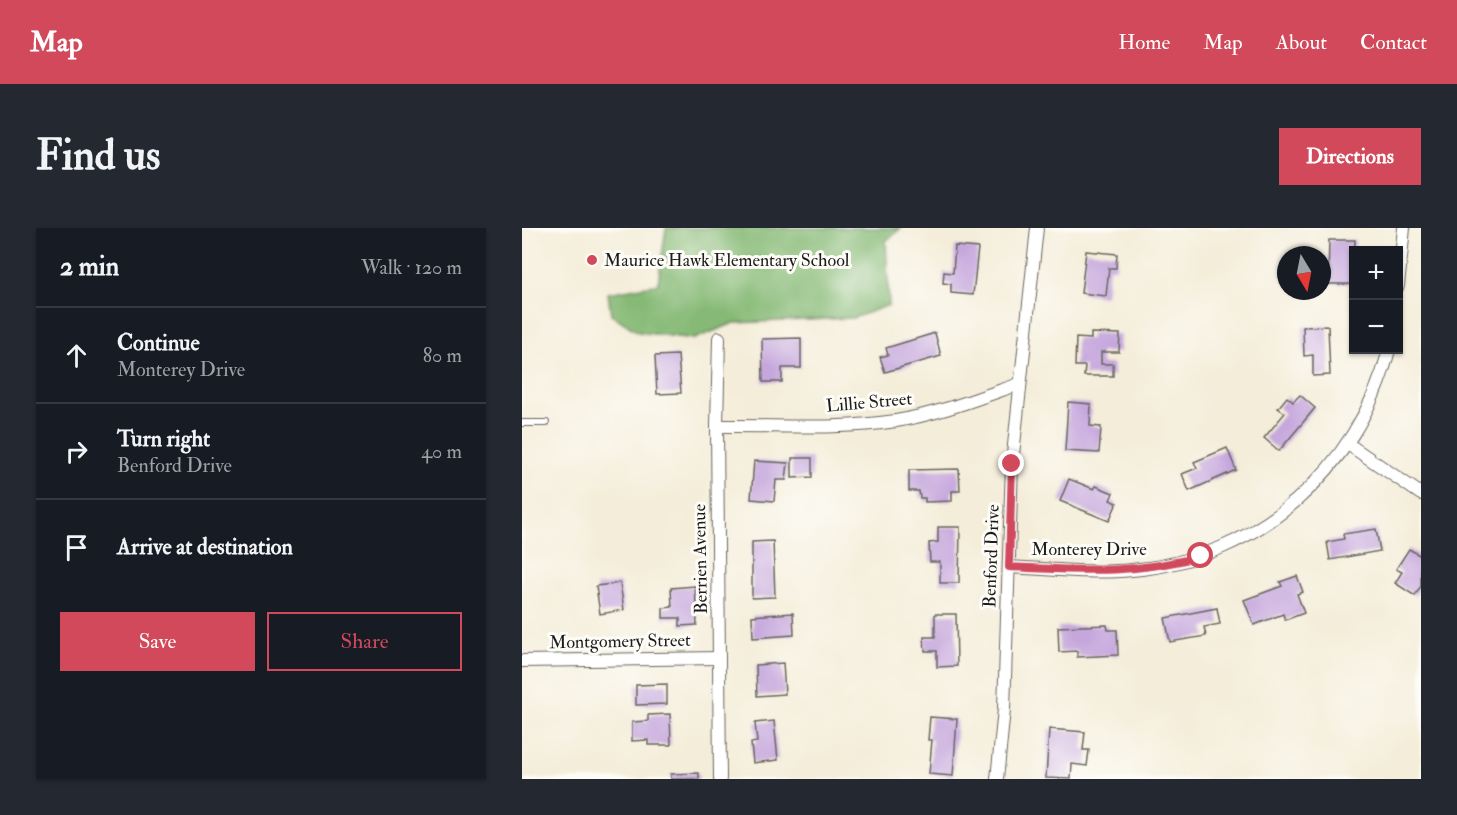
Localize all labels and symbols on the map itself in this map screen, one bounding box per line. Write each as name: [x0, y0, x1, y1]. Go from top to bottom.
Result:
north arrow: [1277, 246, 1331, 300]
place label: Maurice Hawk Elementary School: [604, 249, 850, 272]
marker: Maurice Hawk Elementary School: [585, 253, 599, 267]
street label: Lillie Street: [825, 387, 913, 418]
route end: [998, 450, 1024, 476]
street label: Berrien Avenue: [688, 503, 713, 614]
street label: Benford Drive: [978, 503, 1005, 608]
street label: Monterey Drive: [1031, 538, 1147, 561]
route start: [1187, 542, 1213, 568]
street label: Montgomery Street: [549, 629, 691, 654]

